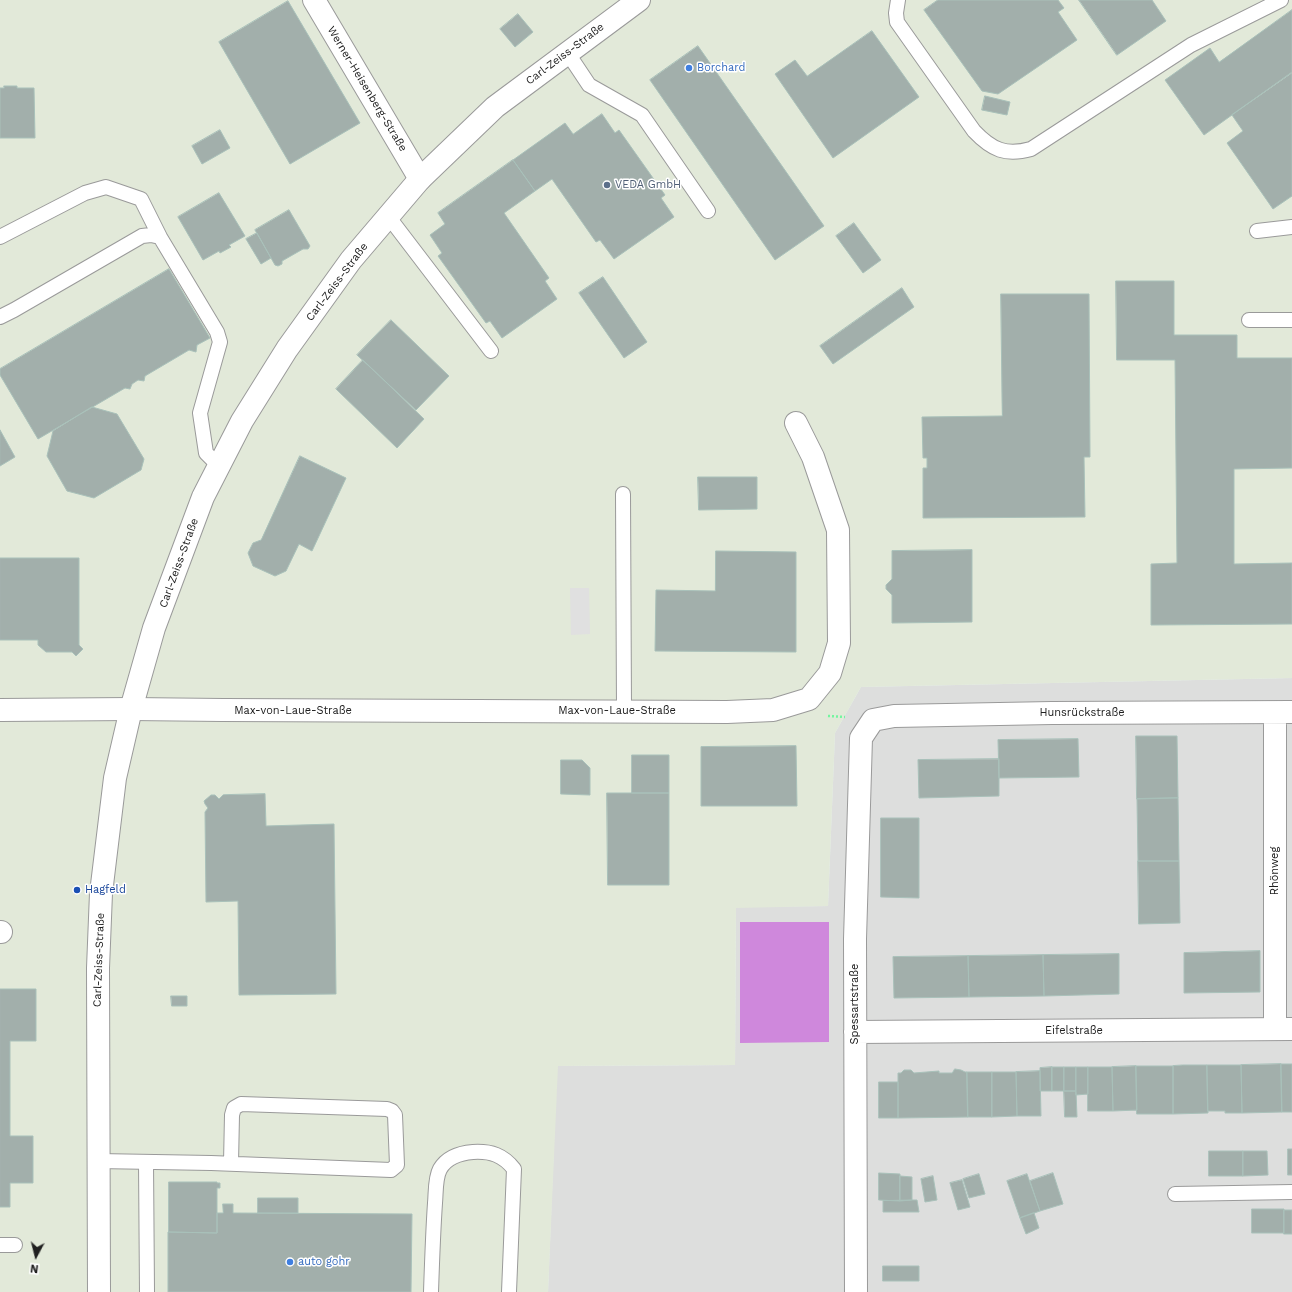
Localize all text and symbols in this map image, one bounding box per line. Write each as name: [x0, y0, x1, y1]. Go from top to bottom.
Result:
street label: Carl-Zeiss-Straße: [523, 20, 607, 88]
street label: Werner-Heisenberg-Straße: [324, 24, 410, 154]
place label: Borchard: [697, 61, 745, 75]
marker: Borchard: [684, 63, 694, 73]
place label: VEDA GmbH: [615, 178, 681, 192]
marker: VEDA GmbH: [602, 180, 612, 190]
street label: Carl-Zeiss-Straße: [303, 240, 371, 324]
street label: Carl-Zeiss-Straße: [157, 516, 201, 610]
street label: Max-von-Laue-Straße: [234, 704, 352, 718]
street label: Max-von-Laue-Straße: [558, 704, 676, 718]
street label: Hunsrückstraße: [1039, 706, 1125, 720]
street label: Rhönweg: [1268, 847, 1282, 895]
place label: Hagfeld: [85, 883, 126, 897]
marker: Hagfeld: [72, 885, 82, 895]
street label: Carl-Zeiss-Straße: [91, 913, 107, 1007]
street label: Spessartstraße: [848, 964, 862, 1044]
street label: Eifelstraße: [1045, 1024, 1103, 1038]
north arrow: [16, 1236, 56, 1276]
place label: auto gohr: [298, 1255, 350, 1269]
marker: auto gohr: [285, 1257, 295, 1267]
text: N: [30, 1261, 39, 1275]

